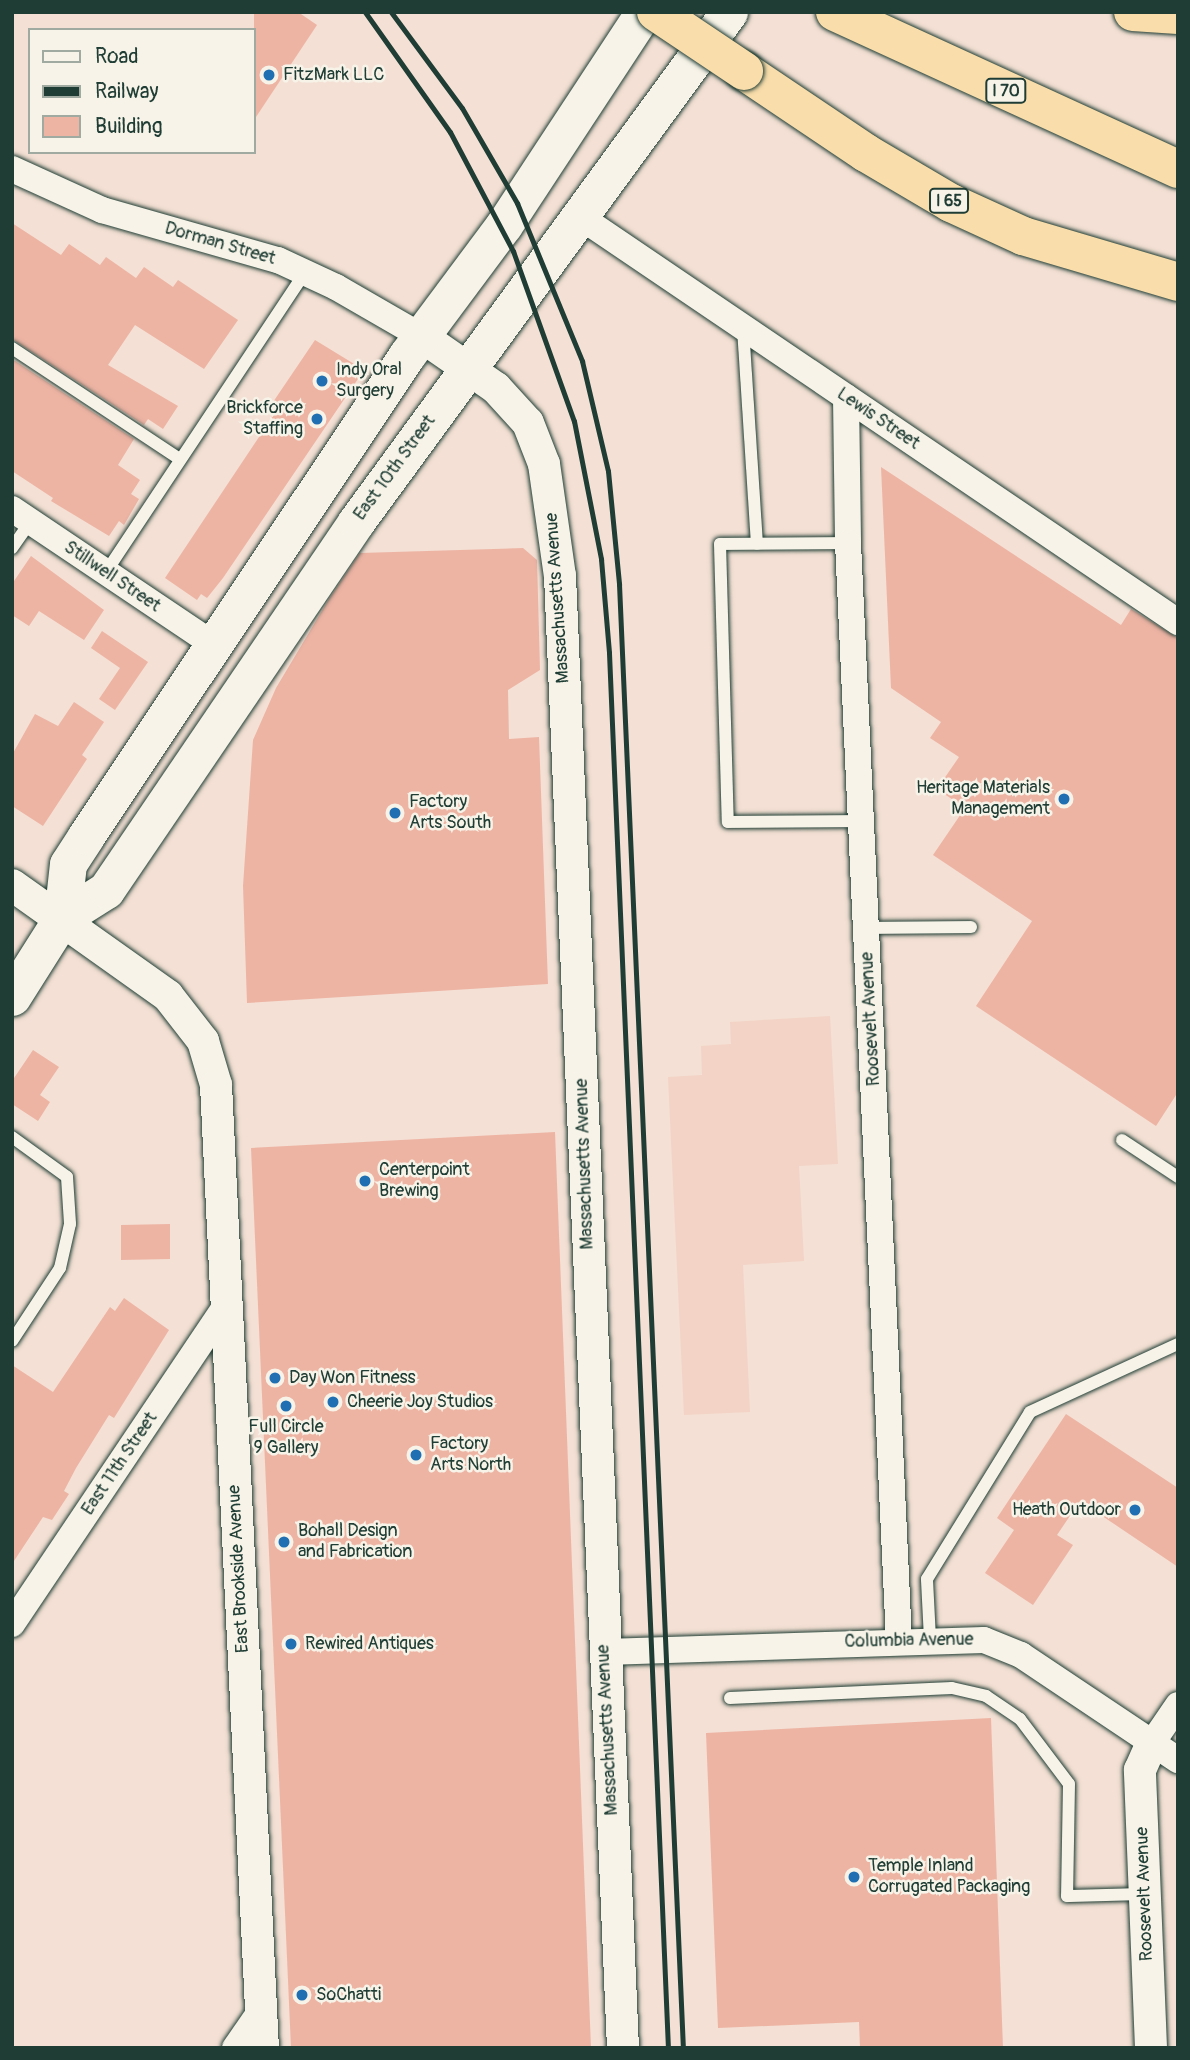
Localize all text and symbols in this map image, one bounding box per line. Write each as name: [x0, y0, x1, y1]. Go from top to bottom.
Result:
legend: [28, 28, 256, 154]
text: Road: [95, 43, 139, 70]
place label: FitzMark LLC: [283, 64, 384, 86]
marker: FitzMark LLC: [261, 67, 277, 83]
text: Railway: [95, 78, 159, 105]
road number: I 70: [985, 78, 1027, 104]
text: Building: [95, 113, 162, 140]
road number: I 65: [928, 188, 970, 214]
street label: Dorman Street: [162, 218, 278, 270]
place label: Indy Oral Surgery: [336, 360, 402, 402]
marker: Indy Oral Surgery: [314, 373, 330, 389]
street label: Lewis Street: [833, 383, 923, 455]
place label: Brickforce Staffing: [226, 398, 303, 440]
marker: Brickforce Staffing: [309, 411, 325, 427]
street label: East 10th Street: [350, 411, 440, 525]
street label: Massachusetts Avenue: [541, 512, 575, 684]
street label: Stillwell Street: [60, 537, 164, 617]
place label: Heritage Materials Management: [916, 778, 1050, 820]
marker: Heritage Materials Management: [1056, 791, 1072, 807]
place label: Factory Arts South: [409, 792, 491, 834]
marker: Factory Arts South: [387, 805, 403, 821]
street label: Roosevelt Avenue: [857, 951, 885, 1087]
street label: Massachusetts Avenue: [571, 1078, 599, 1250]
place label: Centerpoint Brewing: [379, 1160, 470, 1202]
marker: Centerpoint Brewing: [357, 1173, 373, 1189]
place label: Day Won Fitness: [289, 1367, 416, 1389]
marker: Day Won Fitness: [267, 1370, 283, 1386]
place label: Cheerie Joy Studios: [347, 1391, 493, 1413]
marker: Cheerie Joy Studios: [325, 1394, 341, 1410]
marker: Full Circle 9 Gallery: [278, 1398, 294, 1414]
street label: East 11th Street: [78, 1408, 162, 1520]
place label: Full Circle 9 Gallery: [248, 1417, 324, 1460]
place label: Factory Arts North: [430, 1434, 511, 1476]
marker: Factory Arts North: [408, 1447, 424, 1463]
street label: East Brookside Avenue: [224, 1484, 254, 1654]
place label: Heath Outdoor: [1012, 1499, 1121, 1521]
marker: Heath Outdoor: [1127, 1502, 1143, 1518]
place label: Bohall Design and Fabrication: [298, 1521, 412, 1564]
marker: Bohall Design and Fabrication: [276, 1534, 292, 1550]
street label: Columbia Avenue: [844, 1629, 974, 1653]
place label: Rewired Antiques: [305, 1633, 434, 1655]
marker: Rewired Antiques: [283, 1636, 299, 1652]
street label: Massachusetts Avenue: [593, 1644, 623, 1816]
street label: Roosevelt Avenue: [1132, 1826, 1158, 1962]
place label: Temple Inland Corrugated Packaging: [868, 1856, 1030, 1898]
marker: Temple Inland Corrugated Packaging: [846, 1869, 862, 1885]
place label: SoChatti: [316, 1984, 381, 2006]
marker: SoChatti: [294, 1987, 310, 2003]

